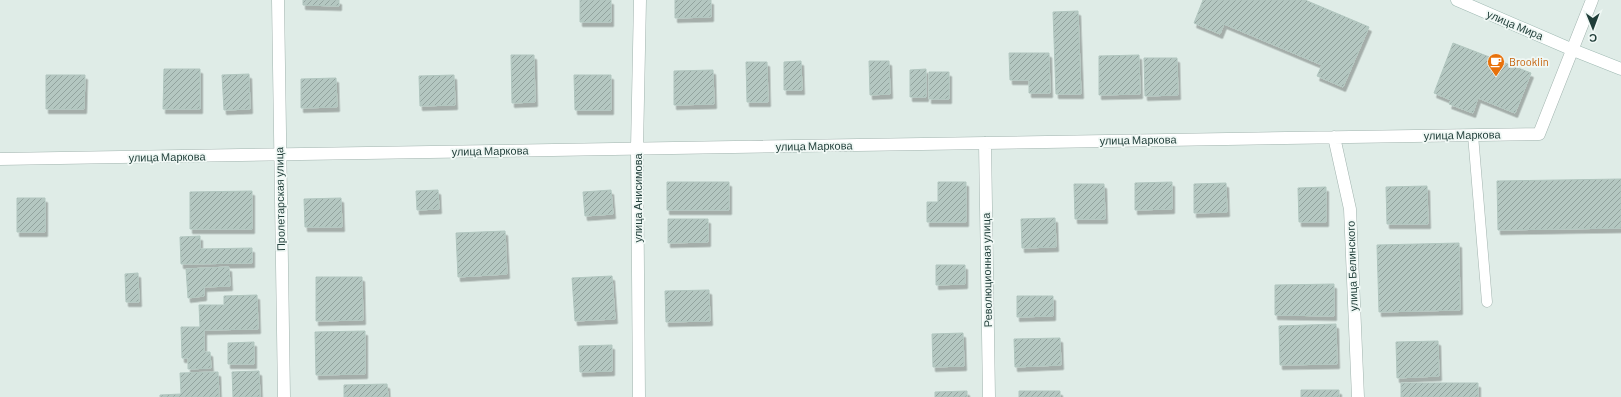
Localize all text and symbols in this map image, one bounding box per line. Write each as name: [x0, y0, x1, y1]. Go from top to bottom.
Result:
street label: улица Мира: [1485, 7, 1546, 43]
north arrow: [1573, 8, 1613, 48]
text: С: [1589, 32, 1597, 45]
cafe icon: Brooklin: [1486, 52, 1506, 77]
place label: Brooklin: [1509, 55, 1549, 68]
street label: улица Маркова: [1423, 127, 1501, 142]
street label: улица Маркова: [1099, 132, 1177, 147]
street label: улица Маркова: [775, 138, 853, 153]
street label: улица Маркова: [451, 143, 529, 158]
street label: Пролетарская улица: [272, 146, 287, 251]
street label: улица Маркова: [128, 149, 206, 164]
street label: улица Анисимова: [631, 153, 644, 243]
street label: Революционная улица: [979, 212, 994, 327]
street label: улица Белинского: [1343, 221, 1360, 311]

